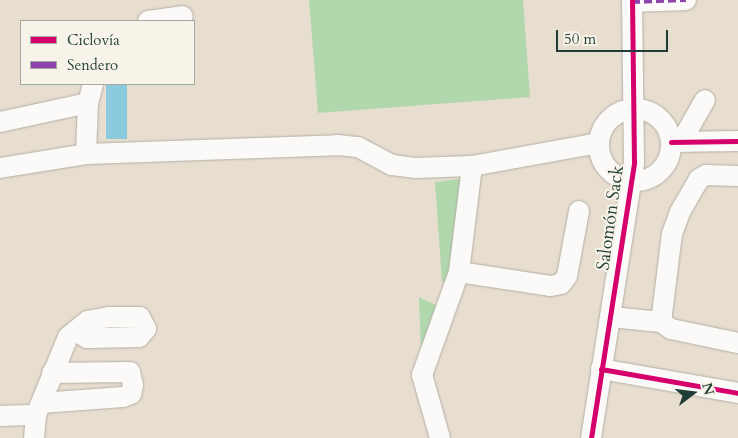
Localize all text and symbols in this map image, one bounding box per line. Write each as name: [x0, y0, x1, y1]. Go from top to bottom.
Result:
legend: [20, 20, 195, 85]
scale bar: [558, 20, 670, 52]
text: 50 m: [564, 29, 596, 49]
text: Ciclovía: [67, 30, 120, 50]
text: Sendero: [67, 55, 118, 75]
street label: Salomón Sack: [593, 164, 629, 272]
north arrow: [668, 368, 718, 418]
text: N: [697, 381, 719, 397]

